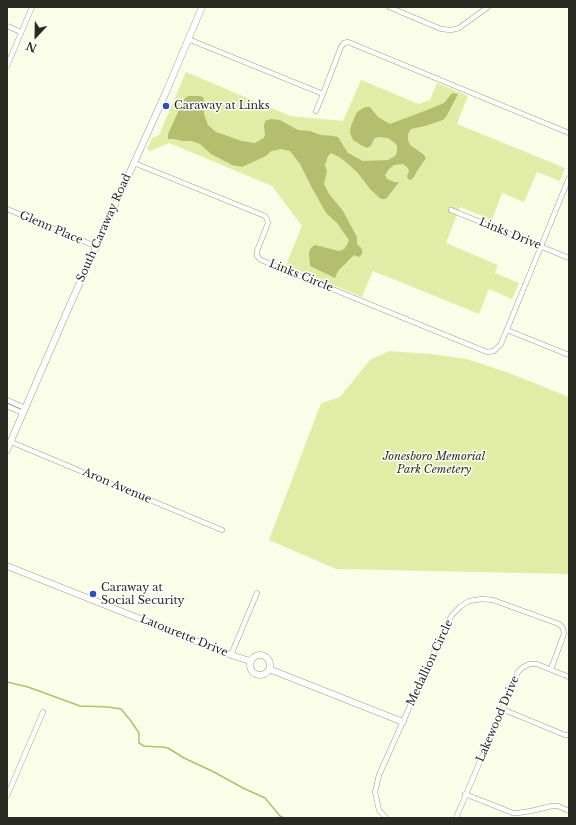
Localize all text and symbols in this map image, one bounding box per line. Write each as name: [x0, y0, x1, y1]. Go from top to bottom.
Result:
north arrow: [16, 16, 56, 56]
text: N: [24, 39, 39, 56]
place label: Caraway at Links: [174, 99, 270, 113]
marker: Caraway at Links: [161, 101, 171, 111]
street label: South Caraway Road: [74, 172, 134, 284]
street label: Glenn Place: [17, 209, 85, 247]
street label: Links Drive: [477, 216, 543, 252]
street label: Links Circle: [267, 257, 335, 295]
park label: Jonesboro Memorial Park Cemetery: [383, 450, 485, 476]
street label: Aron Avenue: [81, 466, 153, 506]
place label: Caraway at Social Security: [101, 581, 185, 607]
marker: Caraway at Social Security: [88, 589, 98, 599]
street label: Latourette Drive: [138, 612, 230, 660]
street label: Medallion Circle: [404, 618, 456, 708]
street label: Lakewood Drive: [474, 674, 522, 764]

